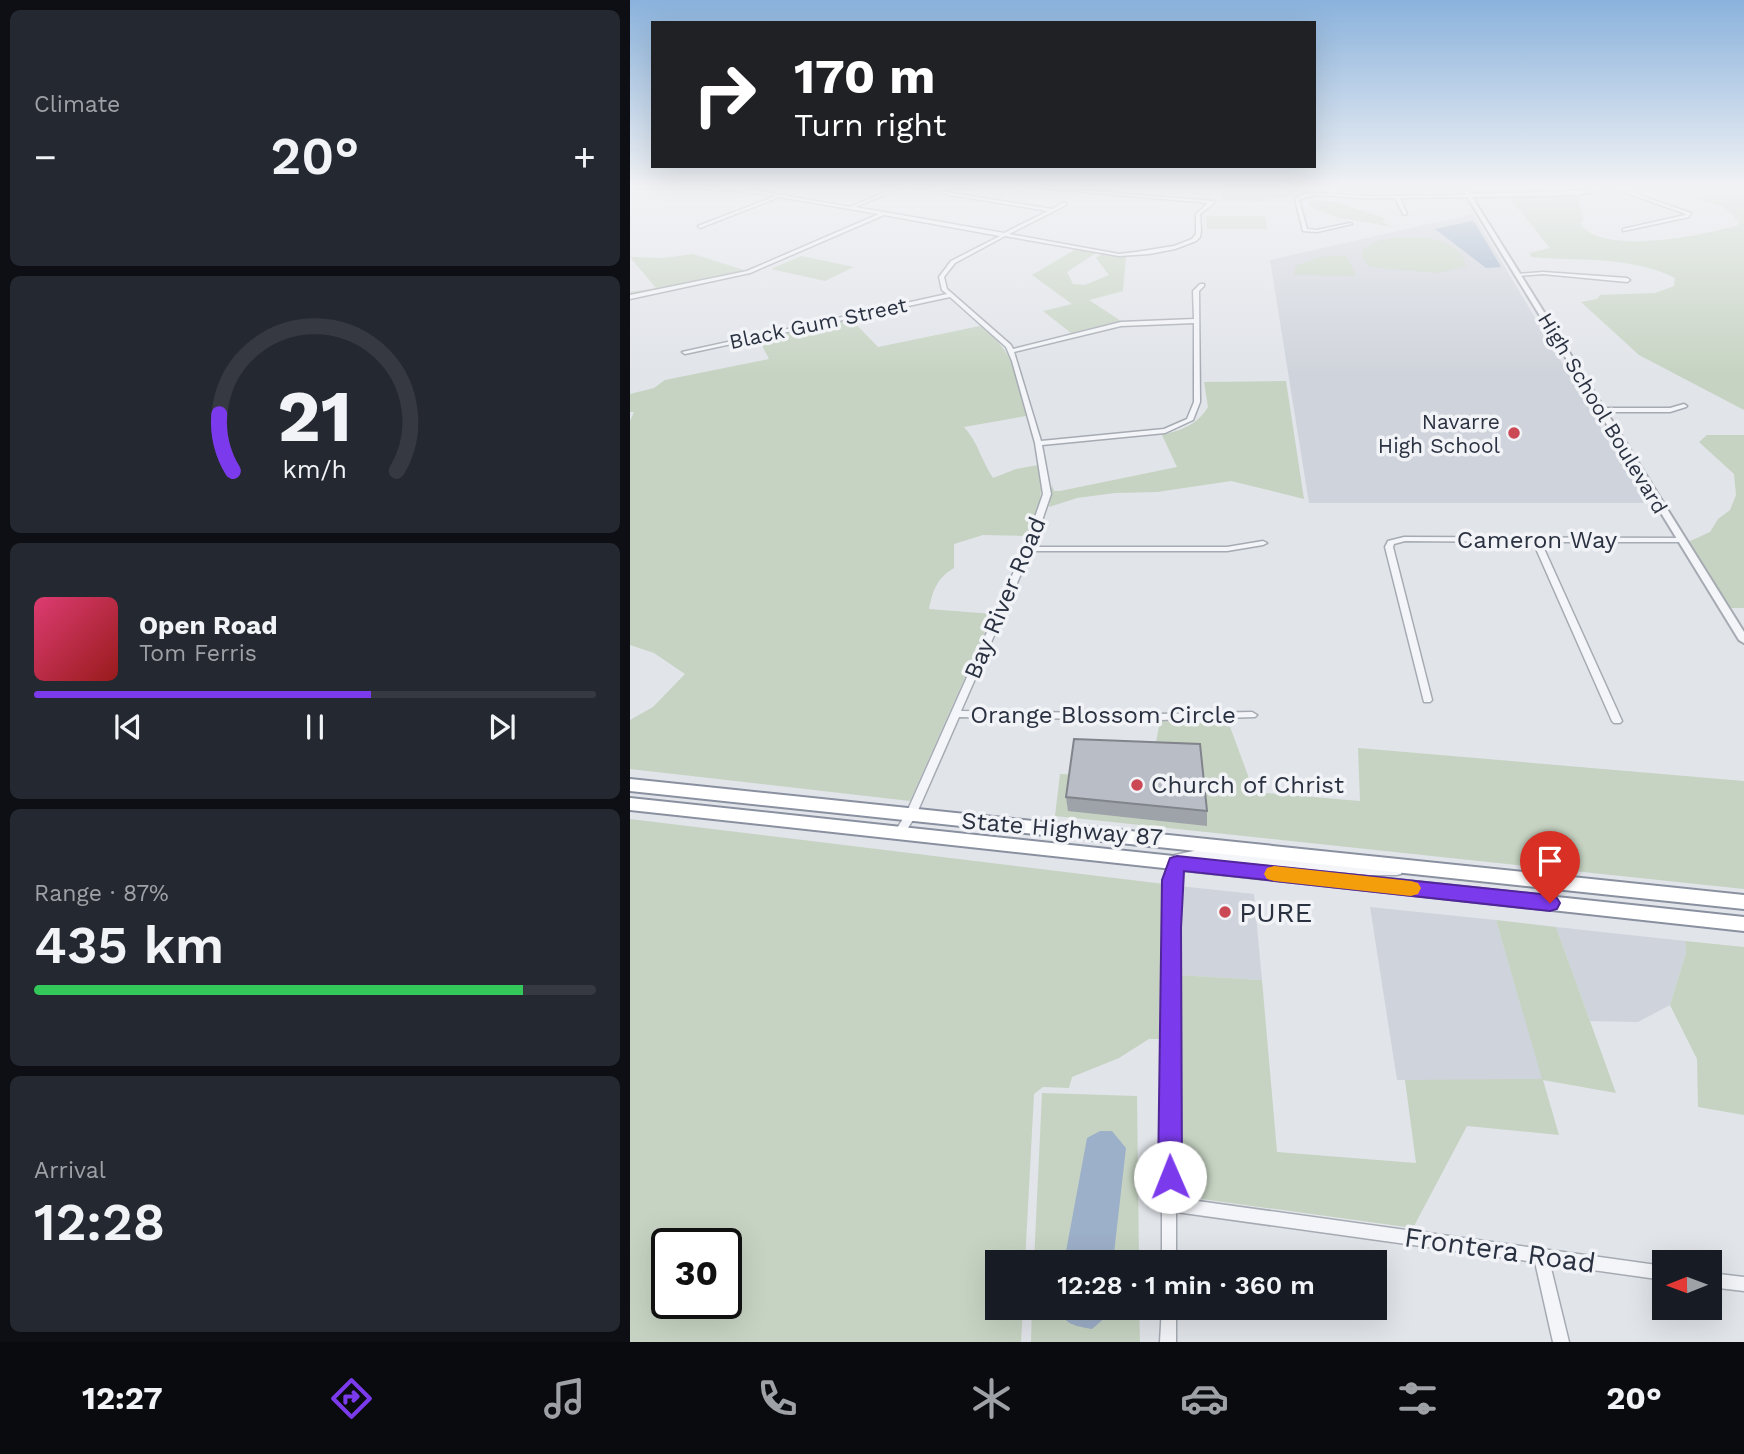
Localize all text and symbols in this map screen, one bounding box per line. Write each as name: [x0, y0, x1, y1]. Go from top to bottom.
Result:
text: 170 m: [794, 47, 935, 105]
icon: right: [679, 49, 770, 140]
text: Climate: [34, 91, 120, 118]
text: Turn right: [794, 106, 946, 144]
text: 20°: [271, 126, 359, 187]
text: −: [34, 135, 57, 179]
text: +: [573, 135, 596, 179]
street label: Black Gum Street: [727, 292, 909, 354]
street label: High School Boulevard: [1533, 308, 1673, 518]
text: 21: [278, 373, 352, 459]
place label: Navarre High School: [1378, 409, 1501, 458]
marker: Navarre High School: [1506, 425, 1522, 441]
text: km/h: [283, 454, 347, 483]
street label: Bay River Road: [958, 513, 1052, 683]
street label: Cameron Way: [1457, 526, 1618, 554]
text: Open Road: [139, 610, 277, 640]
text: Tom Ferris: [139, 640, 257, 667]
street label: Orange Blossom Circle: [970, 701, 1236, 729]
icon: previous: [109, 708, 147, 746]
icon: pause: [296, 708, 334, 746]
icon: next: [483, 708, 521, 746]
place label: Church of Christ: [1151, 771, 1344, 799]
marker: Church of Christ: [1129, 777, 1145, 793]
street label: State Highway 87: [960, 806, 1164, 852]
pin: [1520, 831, 1580, 903]
icon: arrive: [1531, 842, 1569, 880]
text: Range · 87%: [34, 880, 169, 907]
place label: PURE: [1239, 896, 1312, 929]
marker: PURE: [1217, 904, 1233, 920]
text: 435 km: [34, 915, 224, 976]
position arrow: [1133, 1140, 1207, 1214]
text: Arrival: [34, 1157, 106, 1184]
text: 12:28: [34, 1192, 165, 1253]
street label: Frontera Road: [1402, 1220, 1598, 1280]
speed limit sign: 30: [651, 1228, 742, 1319]
north arrow: [1652, 1250, 1722, 1320]
map controls: [1652, 1250, 1722, 1320]
text: 12:28 · 1 min · 360 m: [1057, 1270, 1315, 1300]
icon: directions: [327, 1374, 376, 1423]
icon: music: [540, 1374, 589, 1423]
icon: phone: [753, 1374, 802, 1423]
icon: climate: [967, 1374, 1016, 1423]
icon: car: [1180, 1374, 1229, 1423]
icon: filters: [1393, 1374, 1442, 1423]
text: 12:27: [82, 1379, 163, 1417]
text: 20°: [1606, 1379, 1662, 1417]

